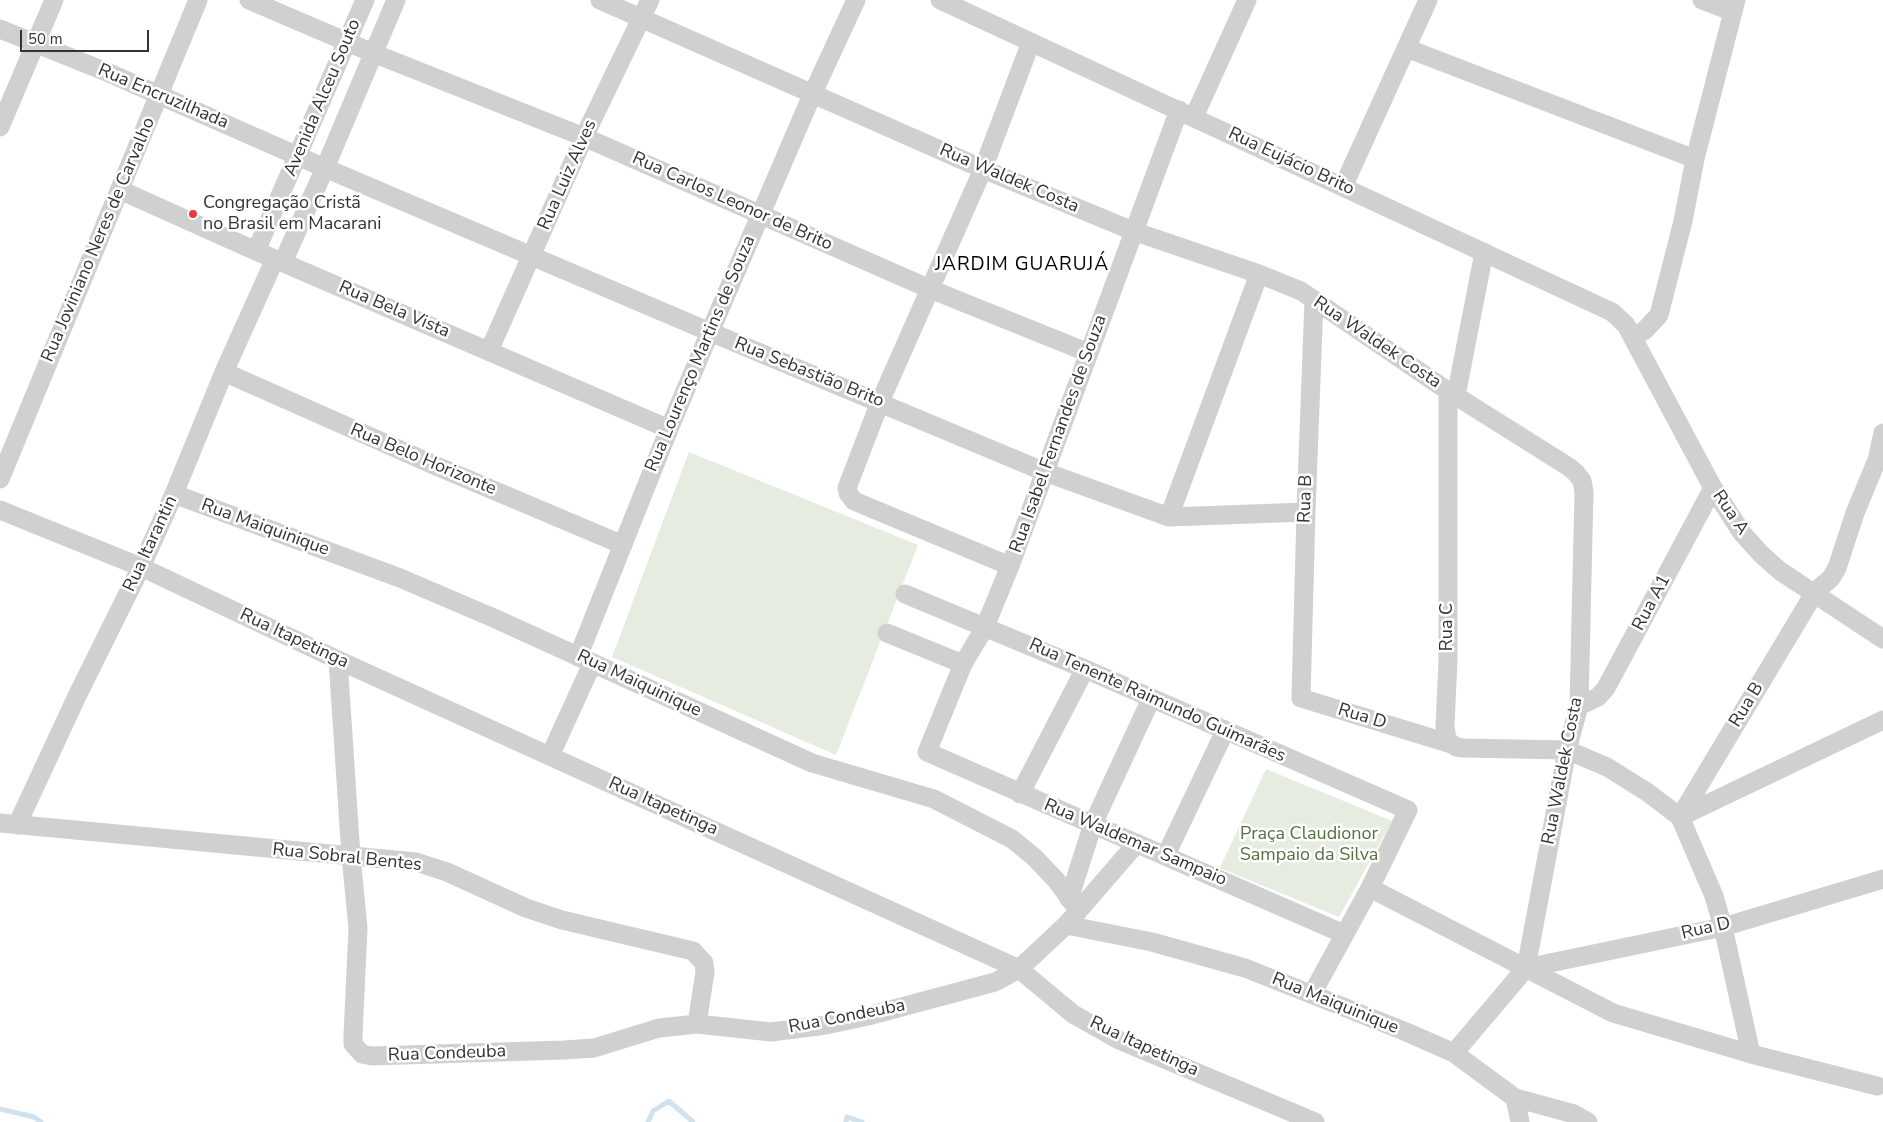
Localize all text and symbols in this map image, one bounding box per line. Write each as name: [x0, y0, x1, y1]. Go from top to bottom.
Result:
street label: Avenida Alceu Souto: [280, 16, 366, 180]
scale bar: [22, 20, 151, 52]
text: 50 m: [28, 29, 63, 49]
street label: Rua Encruzilhada: [95, 60, 231, 134]
street label: Rua Joviniano Neres de Carvalho: [38, 114, 160, 366]
street label: Rua Luiz Alves: [534, 116, 602, 234]
street label: Rua Eujácio Brito: [1224, 123, 1358, 201]
street label: Rua Waldek Costa: [936, 140, 1082, 218]
street label: Rua Carlos Leonor de Brito: [629, 148, 835, 256]
place label: Congregação Cristã no Brasil em Macarani: [203, 193, 381, 235]
marker: Congregação Cristã no Brasil em Macarani: [187, 208, 199, 220]
street label: Rua Lourenço Martins de Souza: [641, 233, 761, 475]
district label: JARDIM GUARUJÁ: [933, 254, 1111, 276]
street label: Rua Bela Vista: [335, 277, 453, 343]
street label: Rua Waldek Costa: [1309, 292, 1445, 394]
street label: Rua Isabel Fernandes de Souza: [1006, 312, 1112, 556]
street label: Rua Sebastião Brito: [731, 333, 887, 413]
street label: Rua Belo Horizonte: [347, 419, 499, 501]
street label: Rua B: [1294, 474, 1318, 524]
street label: Rua A: [1707, 486, 1753, 540]
street label: Rua Itarantin: [119, 493, 183, 595]
street label: Rua Maiquinique: [198, 495, 332, 561]
street label: Rua A1: [1628, 571, 1676, 635]
street label: Rua C: [1437, 603, 1459, 651]
street label: Rua Itapetinga: [236, 604, 352, 674]
street label: Rua Tenente Raimundo Guimarães: [1025, 634, 1289, 768]
street label: Rua Maiquinique: [573, 646, 705, 722]
street label: Rua B: [1725, 679, 1769, 731]
street label: Rua Waldek Costa: [1538, 696, 1588, 846]
street label: Rua D: [1335, 699, 1389, 735]
street label: Rua Itapetinga: [605, 773, 721, 841]
street label: Rua Waldemar Sampaio: [1040, 795, 1230, 891]
park label: Praça Claudionor Sampaio da Silva: [1240, 824, 1378, 866]
street label: Rua Sobral Bentes: [271, 839, 423, 877]
street label: Rua D: [1679, 913, 1733, 945]
street label: Rua Maiquinique: [1268, 969, 1402, 1039]
street label: Rua Condeuba: [787, 995, 907, 1039]
street label: Rua Itapetinga: [1086, 1012, 1202, 1082]
street label: Rua Condeuba: [388, 1041, 506, 1067]

